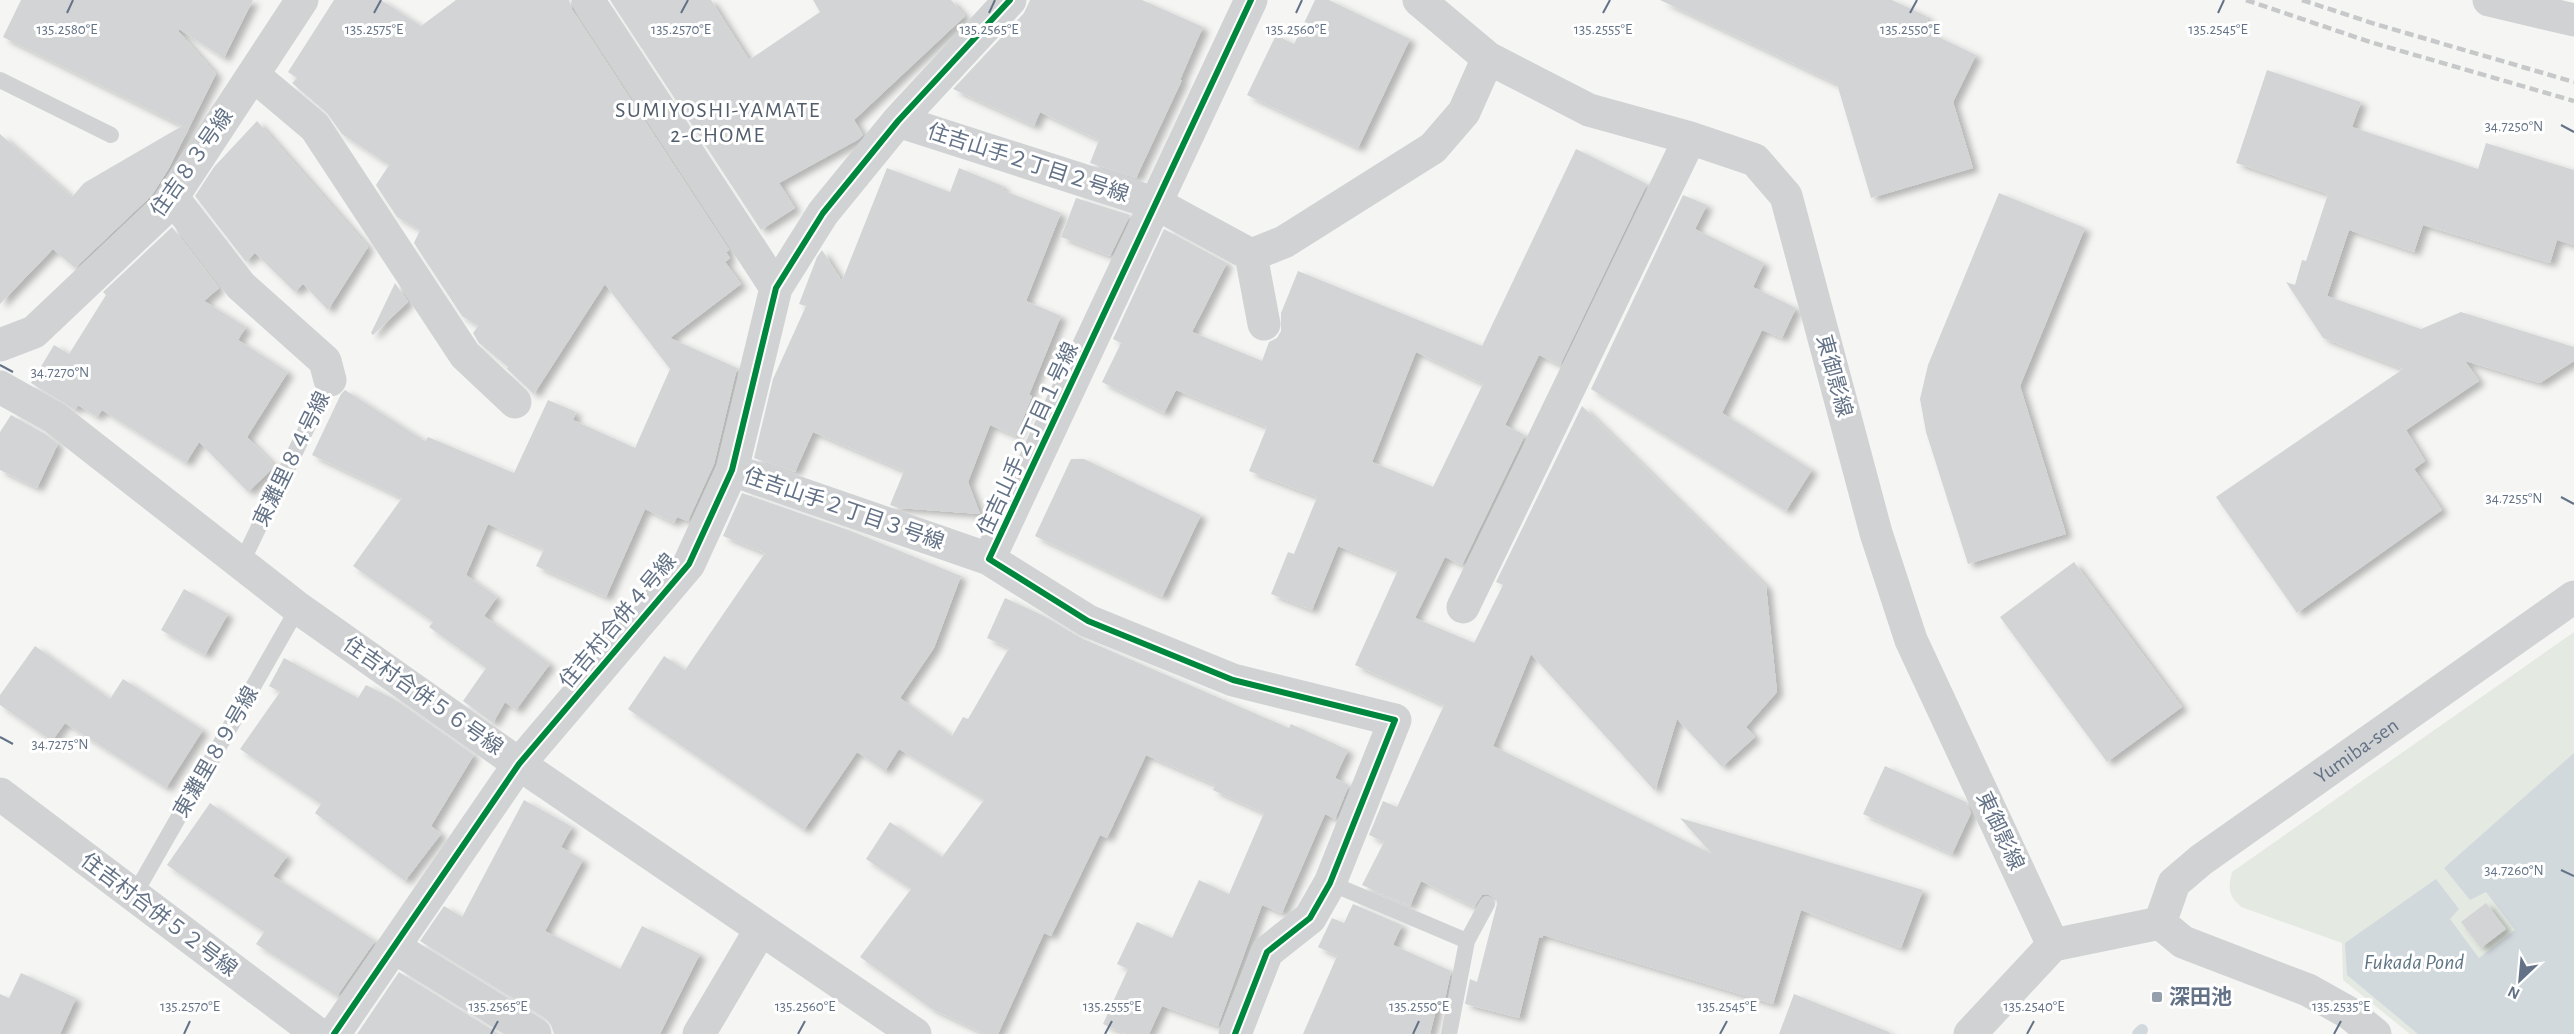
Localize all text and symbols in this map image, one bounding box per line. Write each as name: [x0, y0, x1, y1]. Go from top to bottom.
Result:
text: 135.2580°E: [37, 22, 97, 37]
text: 135.2575°E: [345, 22, 403, 37]
text: 135.2570°E: [651, 22, 711, 37]
text: 135.2565°E: [959, 22, 1019, 37]
text: 135.2560°E: [1266, 22, 1326, 37]
text: 135.2555°E: [1574, 22, 1632, 37]
text: 135.2550°E: [1880, 22, 1940, 37]
text: 135.2545°E: [2188, 22, 2248, 37]
district label: SUMIYOSHI-YAMATE 2-CHOME: [615, 99, 821, 146]
street label: 住吉８３号線: [146, 105, 237, 221]
text: 34.7250°N: [2485, 119, 2543, 134]
street label: 住吉山手２丁目２号線: [925, 120, 1131, 205]
street label: 東御影線: [1813, 332, 1856, 419]
street label: 住吉山手２丁目１号線: [973, 339, 1082, 539]
text: 34.7270°N: [31, 365, 89, 380]
street label: 東灘里８４号線: [249, 388, 334, 530]
street label: 住吉山手２丁目３号線: [741, 464, 947, 553]
text: 34.7255°N: [2485, 491, 2543, 506]
street label: 住吉村合併４号線: [555, 549, 680, 692]
street label: 住吉村合併５６号線: [340, 632, 507, 759]
street label: 東灘里８９号線: [169, 683, 262, 821]
street label: Yumiba-sen: [2310, 714, 2402, 787]
text: 34.7275°N: [31, 737, 89, 752]
street label: 東御影線: [1973, 788, 2028, 874]
street label: 住吉村合併５２号線: [77, 849, 241, 980]
text: 34.7260°N: [2484, 863, 2544, 878]
north arrow: [2490, 950, 2550, 1010]
water label: Fukada Pond: [2364, 951, 2464, 973]
text: N: [2505, 983, 2522, 1002]
place label: 深田池: [2169, 986, 2232, 1008]
marker: 深田池: [2150, 990, 2164, 1004]
text: 135.2570°E: [160, 999, 220, 1014]
text: 135.2565°E: [468, 999, 528, 1014]
text: 135.2560°E: [775, 999, 835, 1014]
text: 135.2555°E: [1083, 999, 1141, 1014]
text: 135.2550°E: [1389, 999, 1449, 1014]
text: 135.2545°E: [1697, 999, 1757, 1014]
text: 135.2540°E: [2004, 999, 2064, 1014]
text: 135.2535°E: [2312, 999, 2370, 1014]

